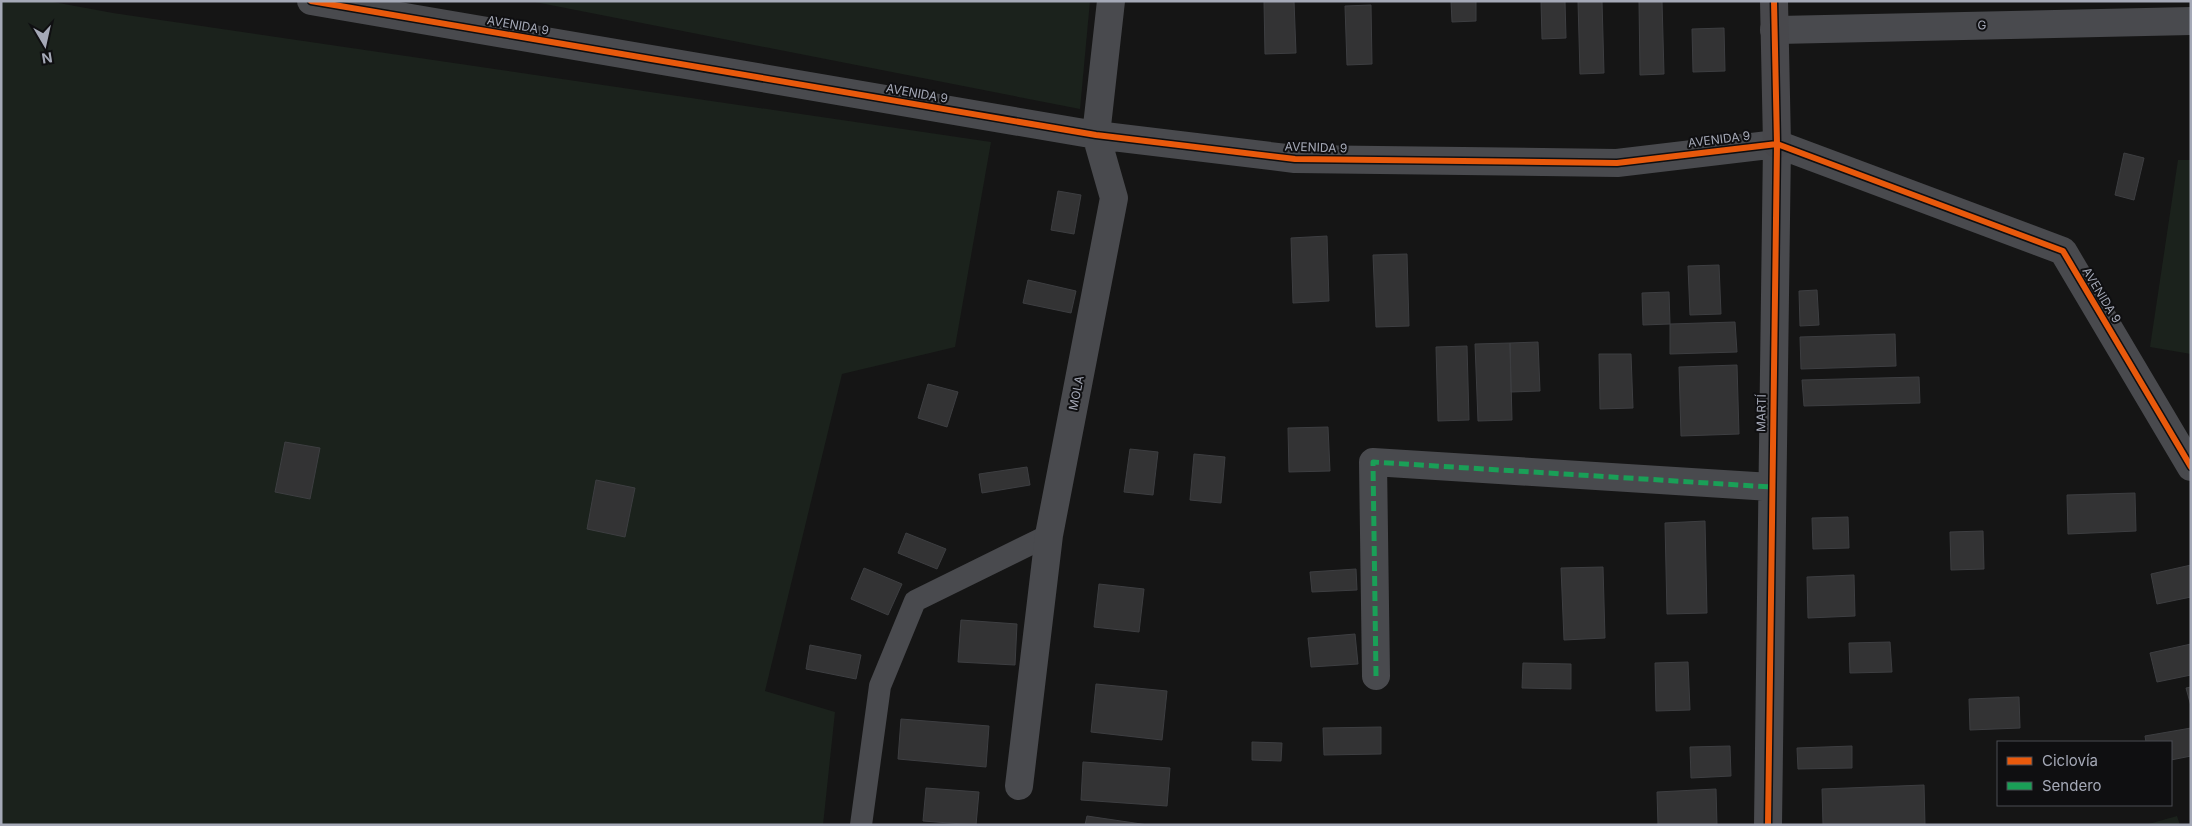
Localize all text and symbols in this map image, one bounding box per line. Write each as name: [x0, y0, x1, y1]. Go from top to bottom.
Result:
street label: AVENIDA 9: [486, 12, 550, 38]
street label: G: [1977, 17, 1987, 33]
north arrow: [20, 20, 70, 70]
text: N: [41, 49, 54, 68]
street label: AVENIDA 9: [885, 80, 949, 106]
street label: AVENIDA 9: [1687, 128, 1751, 150]
street label: AVENIDA 9: [1284, 138, 1348, 156]
street label: AVENIDA 9: [2079, 264, 2125, 326]
street label: MOLA: [1065, 374, 1087, 412]
street label: MARTÍ: [1753, 393, 1769, 432]
legend: [1997, 741, 2172, 806]
text: Ciclovía: [2042, 751, 2098, 770]
text: Sendero: [2042, 776, 2102, 795]

